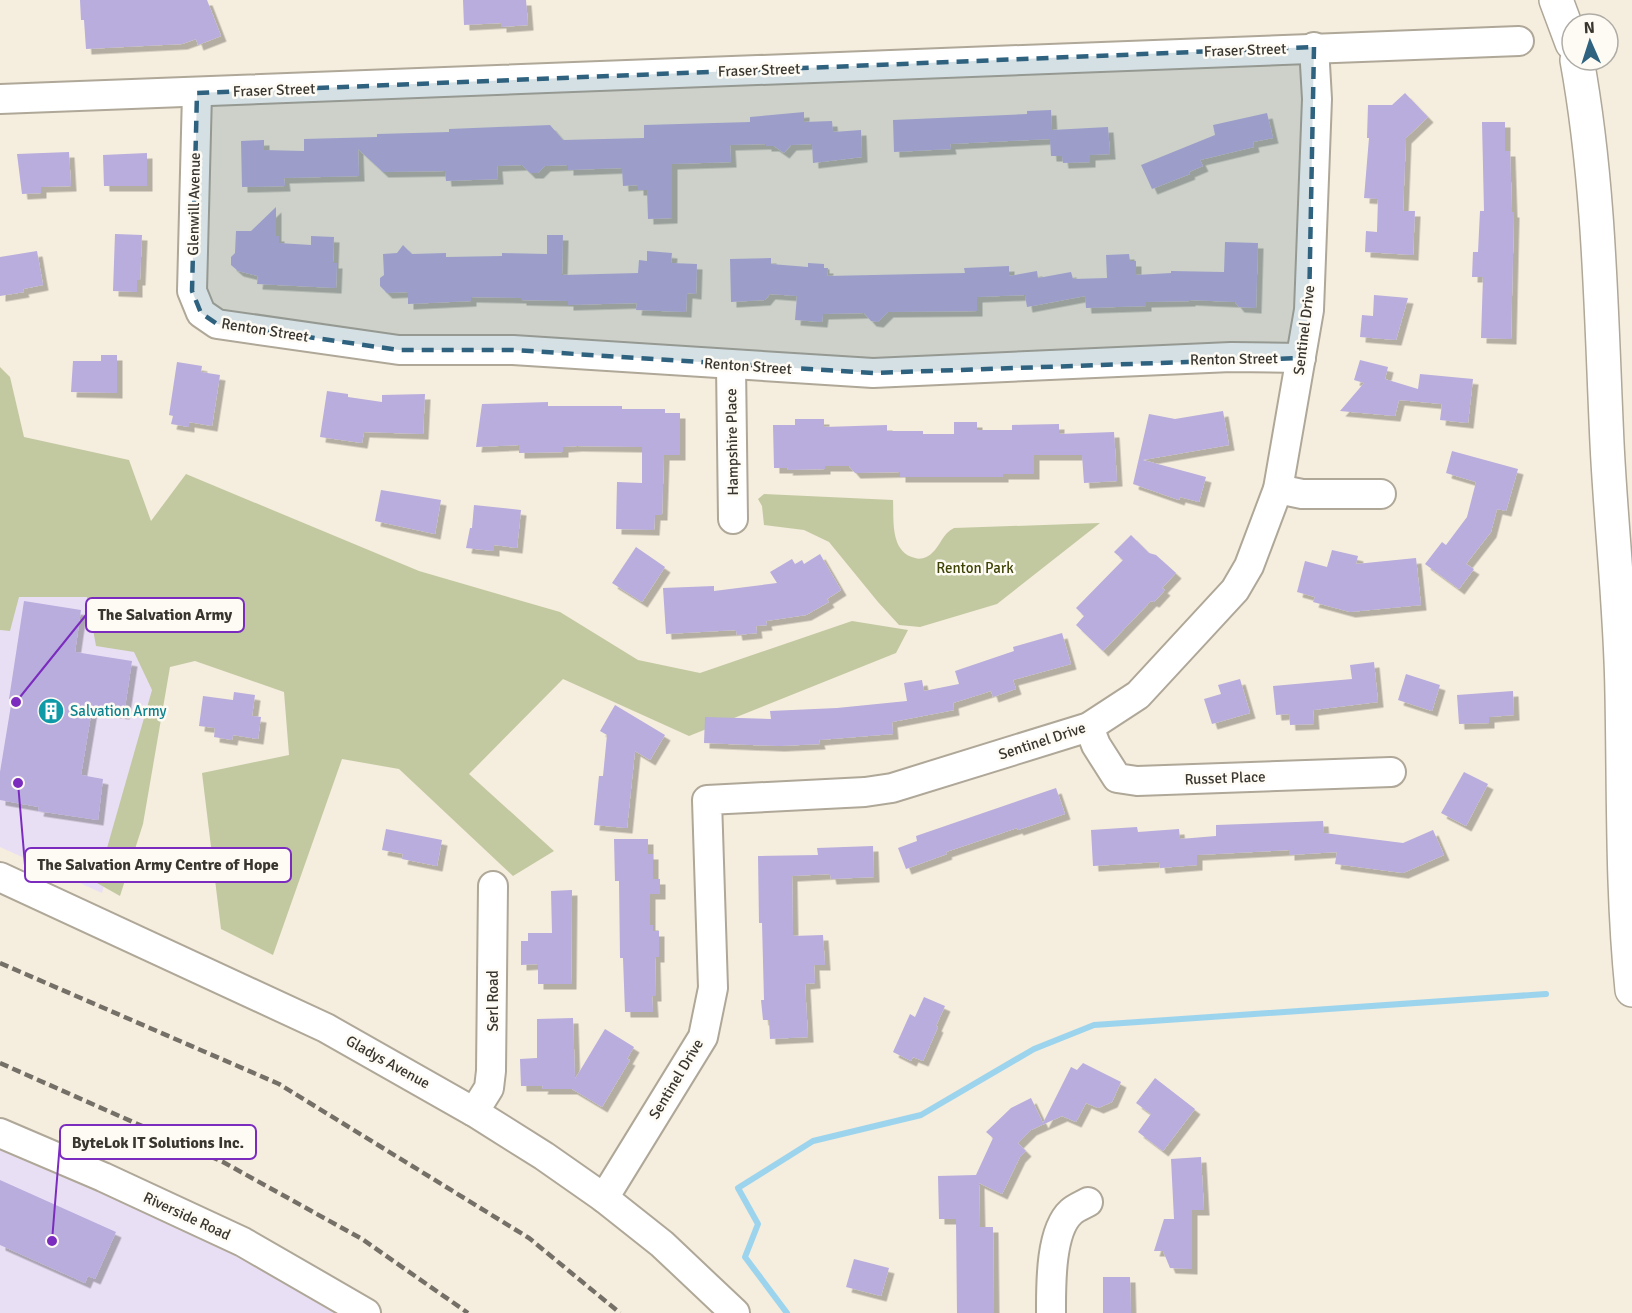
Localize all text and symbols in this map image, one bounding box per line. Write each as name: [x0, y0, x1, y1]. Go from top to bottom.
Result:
north arrow: [1560, 12, 1620, 72]
text: N: [1583, 18, 1595, 38]
street label: Fraser Street: [1203, 40, 1287, 60]
street label: Fraser Street: [717, 60, 801, 80]
street label: Fraser Street: [232, 80, 316, 100]
street label: Glenwill Avenue: [184, 152, 204, 256]
street label: Sentinel Drive: [1290, 284, 1318, 376]
street label: Renton Street: [220, 314, 310, 346]
street label: Renton Street: [1190, 349, 1278, 369]
street label: Renton Street: [703, 354, 793, 378]
street label: Hampshire Place: [722, 388, 742, 496]
park label: Renton Park: [936, 559, 1014, 577]
callout: The Salvation Army: [86, 598, 244, 632]
text: The Salvation Army: [98, 605, 232, 625]
building icon: Salvation Army: [36, 696, 66, 726]
place label: Salvation Army: [70, 702, 167, 720]
street label: Sentinel Drive: [996, 718, 1088, 764]
street label: Russet Place: [1184, 768, 1266, 788]
callout: The Salvation Army Centre of Hope: [25, 848, 291, 882]
text: The Salvation Army Centre of Hope: [37, 855, 279, 875]
street label: Serl Road: [484, 970, 502, 1032]
street label: Gladys Avenue: [343, 1031, 433, 1093]
street label: Sentinel Drive: [645, 1036, 707, 1122]
callout: ByteLok IT Solutions Inc.: [60, 1125, 256, 1159]
text: ByteLok IT Solutions Inc.: [72, 1133, 244, 1153]
street label: Riverside Road: [141, 1188, 233, 1244]

